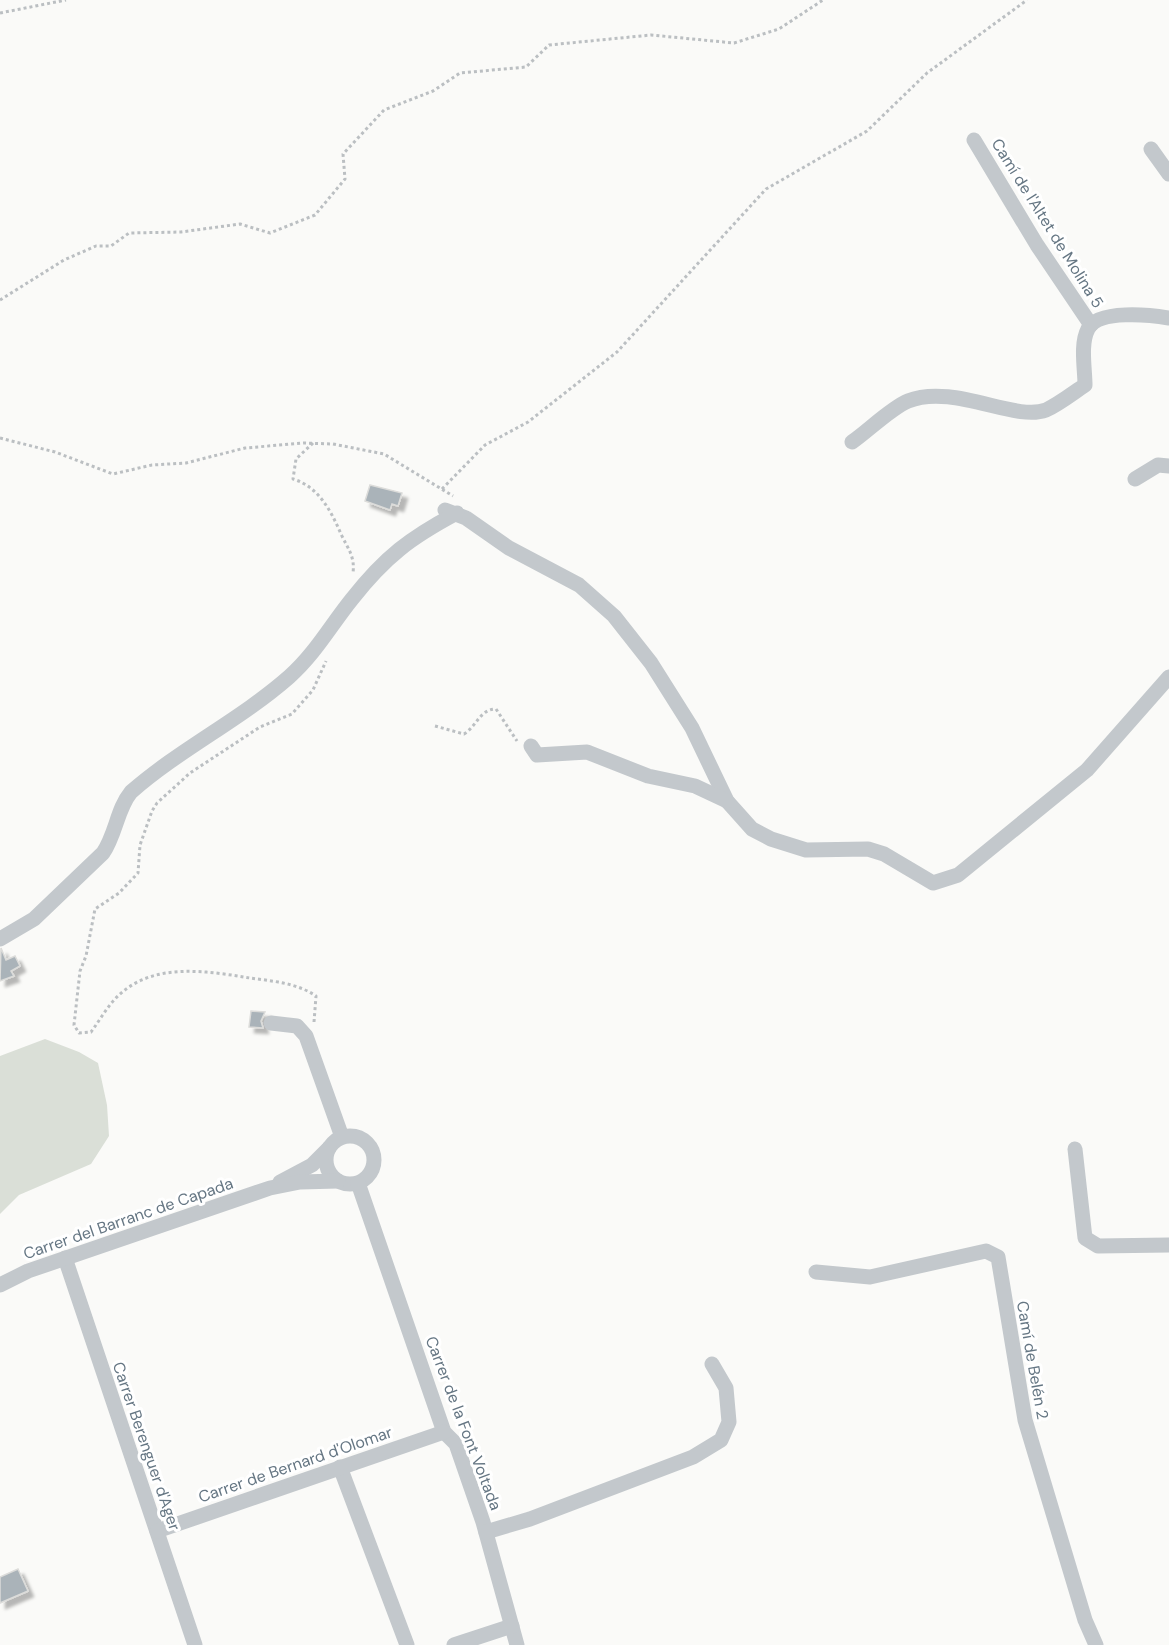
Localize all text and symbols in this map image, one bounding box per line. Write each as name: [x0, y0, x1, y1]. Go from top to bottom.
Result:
street label: Camí de l'Altet de Molina 5: [987, 135, 1108, 312]
street label: Carrer del Barranc de Capada: [21, 1173, 236, 1264]
street label: Camí de Belén 2: [1012, 1299, 1053, 1421]
street label: Carrer de la Font Voltada: [421, 1333, 506, 1513]
street label: Carrer Berenguer d'Ager: [108, 1359, 185, 1533]
street label: Carrer de Bernard d'Olomar: [195, 1421, 395, 1508]

